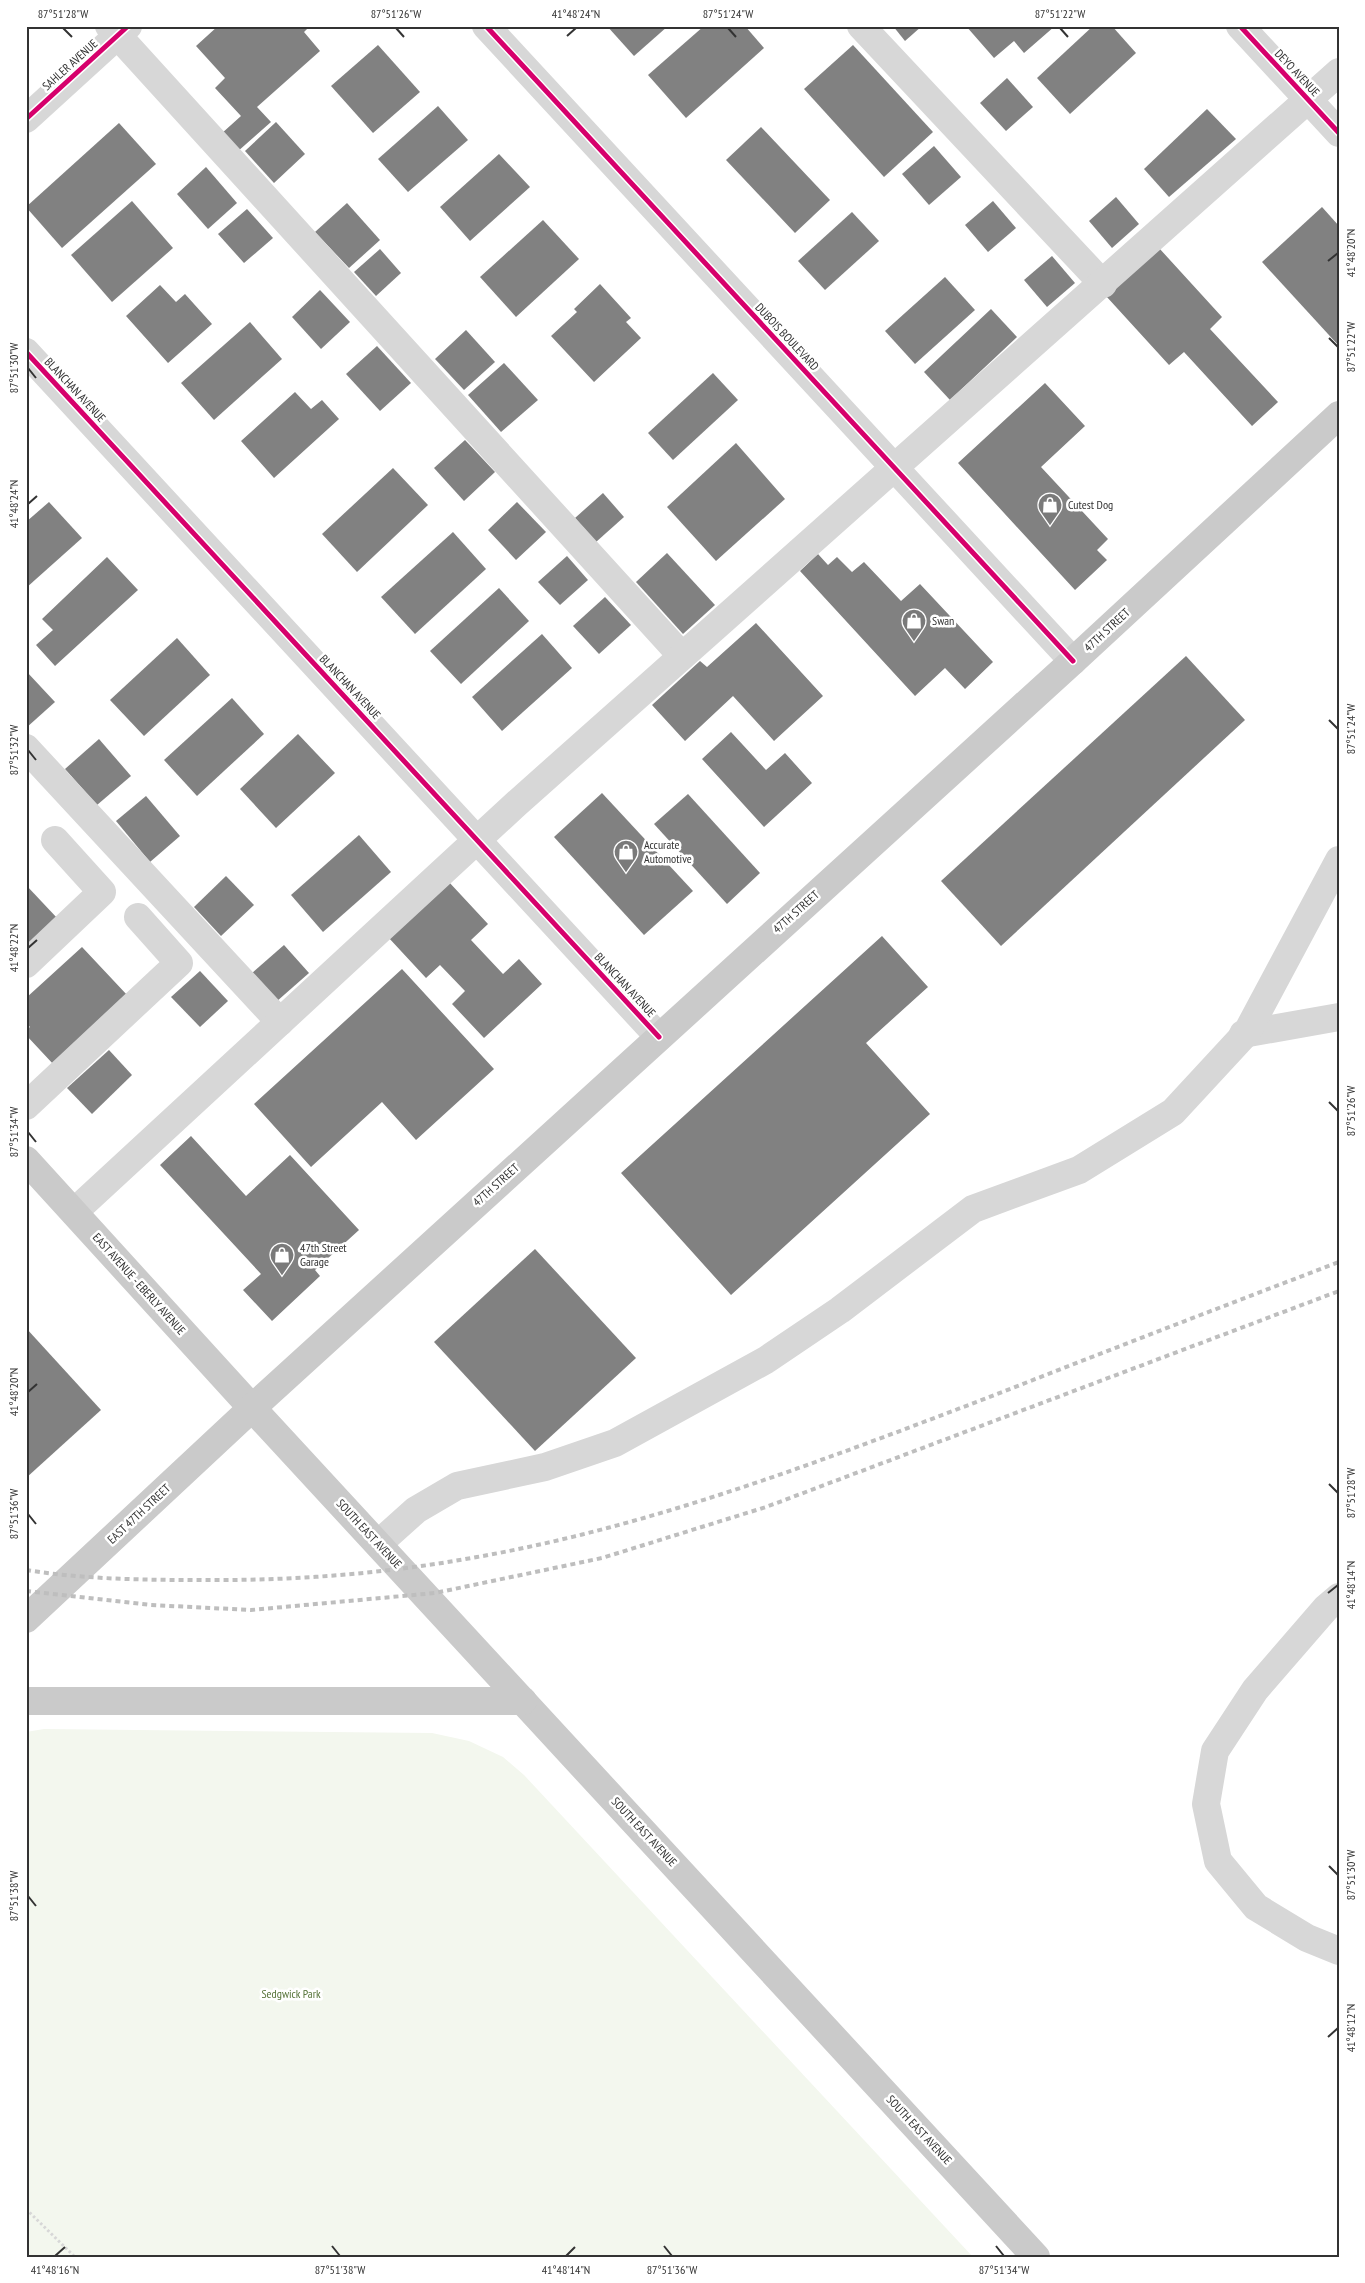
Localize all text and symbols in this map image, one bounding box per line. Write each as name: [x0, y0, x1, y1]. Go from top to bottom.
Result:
text: 87°51'28"W: [38, 6, 88, 21]
text: 87°51'26"W: [371, 6, 421, 21]
text: 41°48'24"N: [552, 6, 600, 21]
text: 87°51'24"W: [703, 6, 753, 21]
text: 87°51'22"W: [1035, 6, 1085, 21]
street label: SAHLER AVENUE: [39, 36, 100, 93]
street label: DEYO AVENUE: [1272, 46, 1323, 99]
text: 41°48'20"N: [1343, 229, 1358, 277]
street label: DUBOIS BOULEVARD: [752, 300, 822, 373]
text: 87°51'22"W: [1343, 322, 1358, 372]
text: 87°51'30"W: [6, 343, 21, 393]
street label: BLANCHAN AVENUE: [42, 354, 109, 425]
text: 41°48'24"N: [6, 480, 21, 528]
shop icon: Cutest Dog: [1037, 492, 1063, 526]
place label: Cutest Dog: [1068, 497, 1113, 512]
street label: 47TH STREET: [1081, 604, 1133, 655]
shop icon: Swan: [901, 608, 927, 642]
place label: Swan: [932, 613, 954, 628]
street label: BLANCHAN AVENUE: [317, 651, 384, 722]
text: 87°51'24"W: [1343, 704, 1358, 754]
text: 87°51'32"W: [6, 725, 21, 775]
place label: Accurate Automotive: [644, 837, 692, 866]
shop icon: Accurate Automotive: [613, 839, 639, 873]
street label: 47TH STREET: [769, 887, 822, 936]
text: 41°48'22"N: [6, 924, 21, 972]
street label: BLANCHAN AVENUE: [592, 949, 659, 1020]
text: 87°51'26"W: [1343, 1086, 1358, 1136]
text: 87°51'34"W: [6, 1107, 21, 1157]
street label: 47TH STREET: [469, 1160, 522, 1209]
street label: EAST AVENUE - EBERLY AVENUE: [90, 1230, 189, 1338]
place label: 47th Street Garage: [300, 1240, 347, 1269]
shop icon: 47th Street Garage: [269, 1242, 295, 1276]
text: 41°48'20"N: [6, 1368, 21, 1416]
text: 87°51'28"W: [1343, 1468, 1358, 1518]
street label: EAST 47TH STREET: [104, 1480, 174, 1547]
text: 87°51'36"W: [6, 1489, 21, 1539]
street label: SOUTH EAST AVENUE: [333, 1496, 405, 1571]
text: 41°48'14"N: [1343, 1561, 1358, 1609]
street label: SOUTH EAST AVENUE: [608, 1794, 680, 1869]
text: 87°51'30"W: [1343, 1850, 1358, 1900]
text: 87°51'38"W: [6, 1871, 21, 1921]
park label: Sedgwick Park: [261, 1986, 321, 2001]
text: 41°48'12"N: [1343, 2004, 1358, 2052]
street label: SOUTH EAST AVENUE: [883, 2092, 955, 2167]
text: 41°48'16"N: [31, 2262, 79, 2277]
text: 87°51'38"W: [315, 2262, 365, 2277]
text: 41°48'14"N: [542, 2262, 590, 2277]
text: 87°51'36"W: [647, 2262, 697, 2277]
text: 87°51'34"W: [979, 2262, 1029, 2277]

